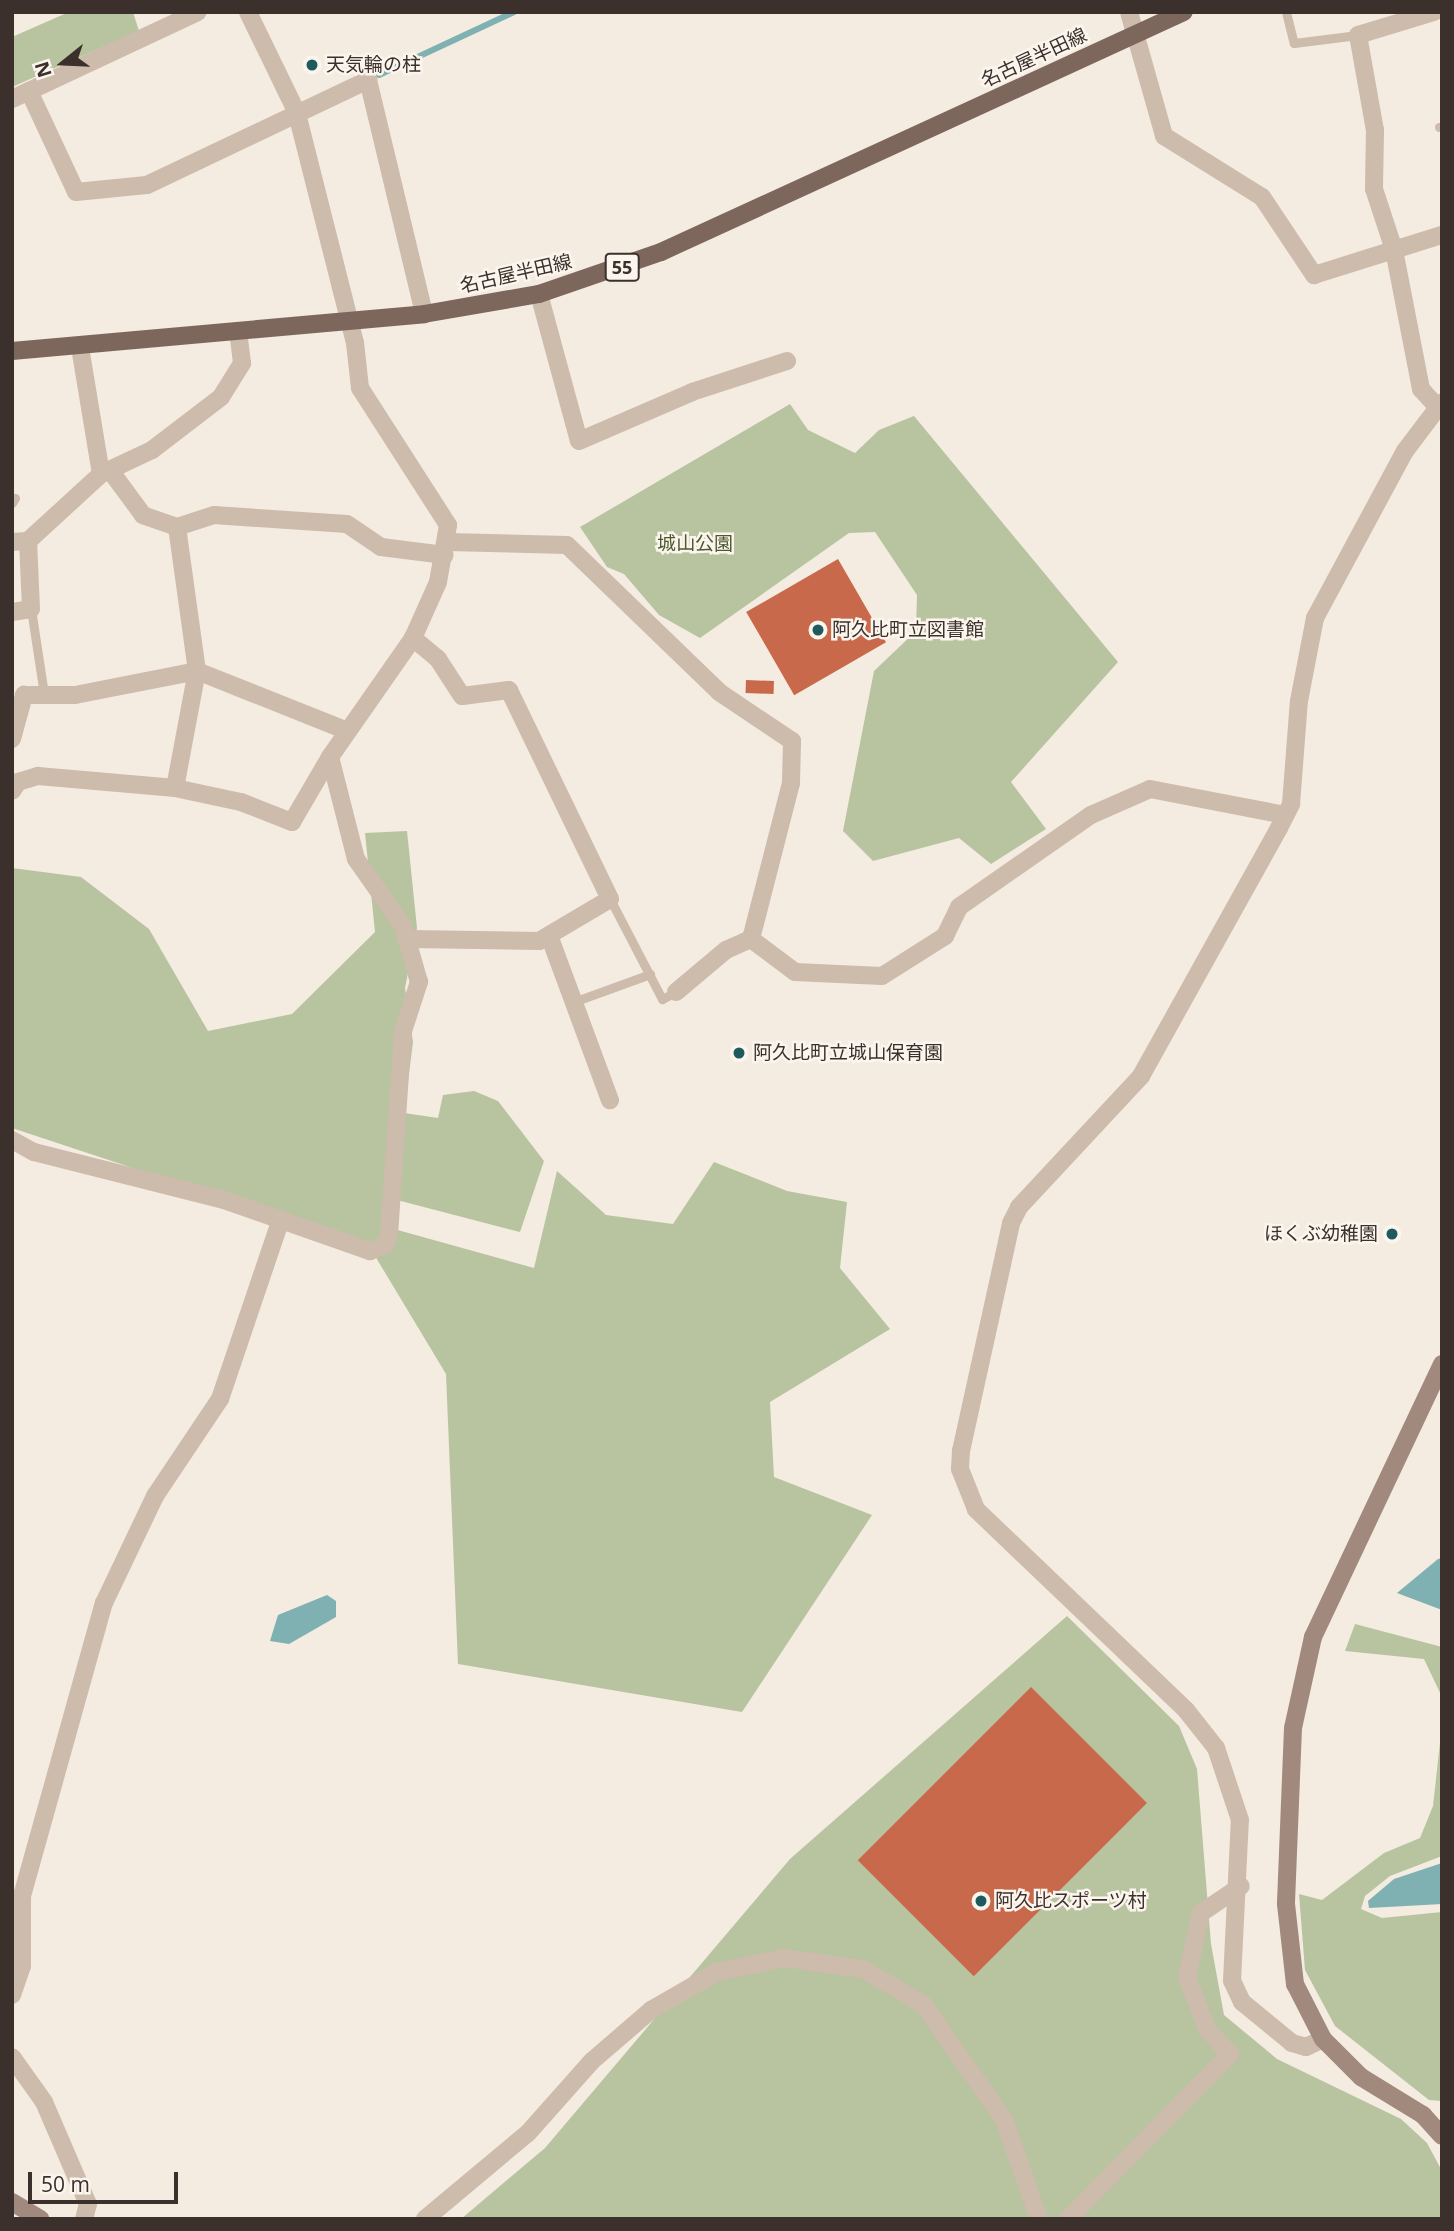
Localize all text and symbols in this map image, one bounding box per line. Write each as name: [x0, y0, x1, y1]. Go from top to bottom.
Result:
street label: 名古屋半田線: [978, 24, 1090, 92]
north arrow: [28, 28, 98, 98]
place label: 天気輪の柱: [326, 54, 421, 76]
marker: 天気輪の柱: [304, 57, 320, 73]
text: N: [28, 58, 58, 81]
street label: 名古屋半田線: [458, 250, 574, 298]
road number: 55: [604, 253, 640, 282]
park label: 城山公園: [657, 533, 733, 555]
place label: 阿久比町立図書館: [832, 619, 984, 641]
marker: 阿久比町立図書館: [810, 622, 826, 638]
place label: 阿久比町立城山保育園: [753, 1042, 943, 1064]
marker: 阿久比町立城山保育園: [731, 1045, 747, 1061]
place label: ほくぶ幼稚園: [1264, 1223, 1378, 1245]
marker: ほくぶ幼稚園: [1384, 1226, 1400, 1242]
place label: 阿久比スポーツ村: [995, 1890, 1147, 1912]
marker: 阿久比スポーツ村: [973, 1893, 989, 1909]
scale bar: [32, 2158, 182, 2202]
text: 50 m: [41, 2170, 90, 2198]

